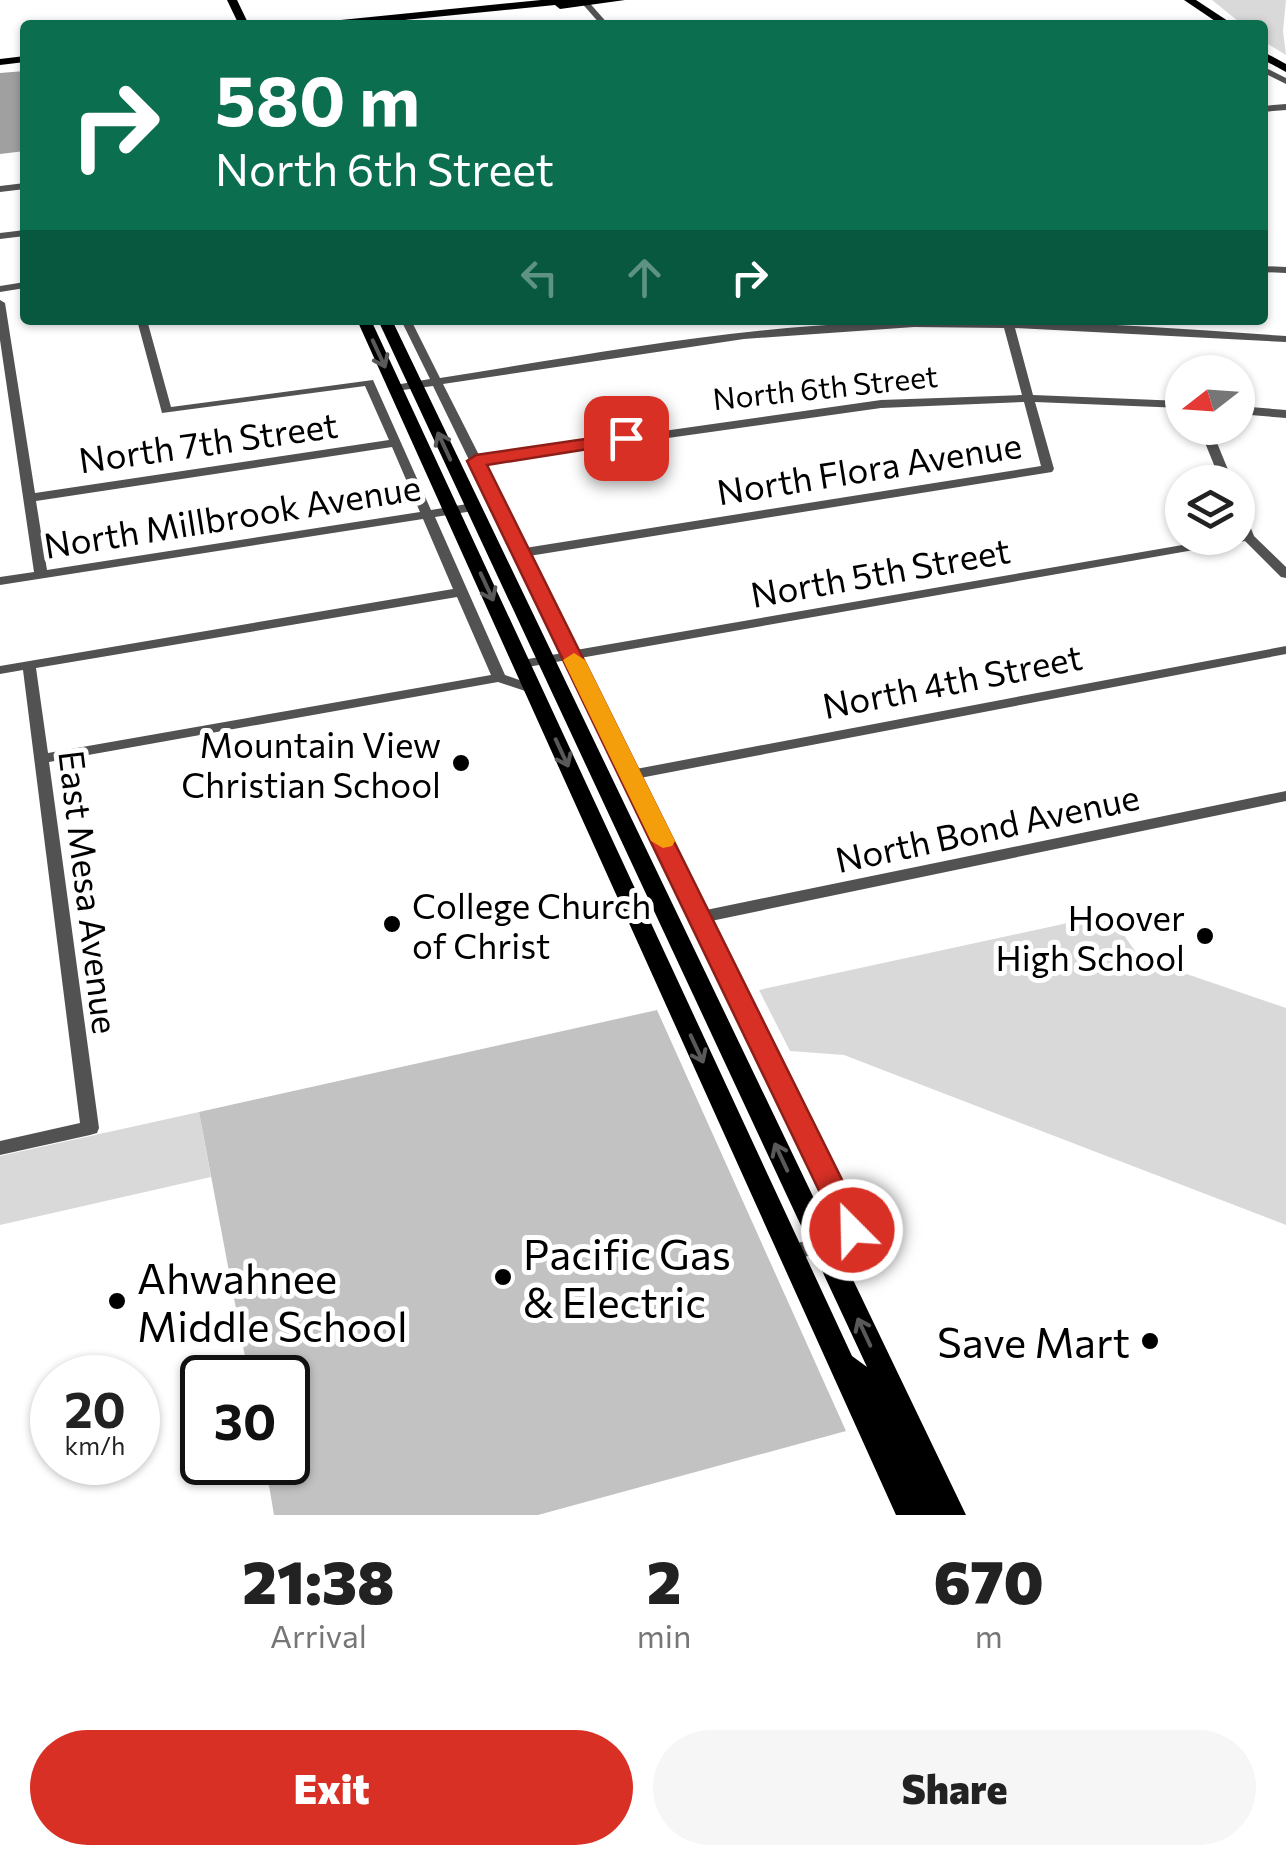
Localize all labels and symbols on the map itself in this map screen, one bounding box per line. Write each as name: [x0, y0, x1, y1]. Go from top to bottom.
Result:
one-way arrow: [371, 338, 389, 369]
north arrow: [1165, 355, 1255, 445]
street label: North 6th Street: [711, 356, 939, 416]
pin: [584, 396, 669, 481]
street label: North 7th Street: [76, 402, 340, 480]
street label: North Flora Avenue: [714, 422, 1024, 512]
one-way arrow: [434, 431, 452, 462]
street label: North Millbrook Avenue: [41, 464, 423, 566]
street label: North 5th Street: [747, 527, 1013, 615]
one-way arrow: [478, 572, 497, 602]
street label: North 4th Street: [819, 634, 1085, 726]
place label: Mountain View Christian School: [181, 722, 441, 805]
one-way arrow: [553, 737, 572, 767]
street label: East Mesa Avenue: [51, 748, 129, 1036]
marker: Mountain View Christian School: [450, 752, 472, 774]
street label: North Bond Avenue: [831, 774, 1143, 880]
place label: College Church of Christ: [412, 883, 651, 966]
place label: Hoover High School: [995, 895, 1185, 978]
marker: College Church of Christ: [381, 913, 403, 935]
marker: Hoover High School: [1194, 925, 1216, 947]
one-way arrow: [689, 1033, 708, 1063]
one-way arrow: [770, 1142, 789, 1172]
position arrow: [800, 1178, 904, 1282]
place label: Pacific Gas & Electric: [523, 1227, 731, 1327]
place label: Ahwahnee Middle School: [137, 1251, 408, 1351]
marker: Pacific Gas & Electric: [492, 1266, 514, 1288]
marker: Ahwahnee Middle School: [106, 1290, 128, 1312]
place label: Save Mart: [937, 1315, 1130, 1367]
one-way arrow: [854, 1318, 873, 1348]
marker: Save Mart: [1139, 1330, 1161, 1352]
speed limit sign: 30: [180, 1355, 310, 1485]

